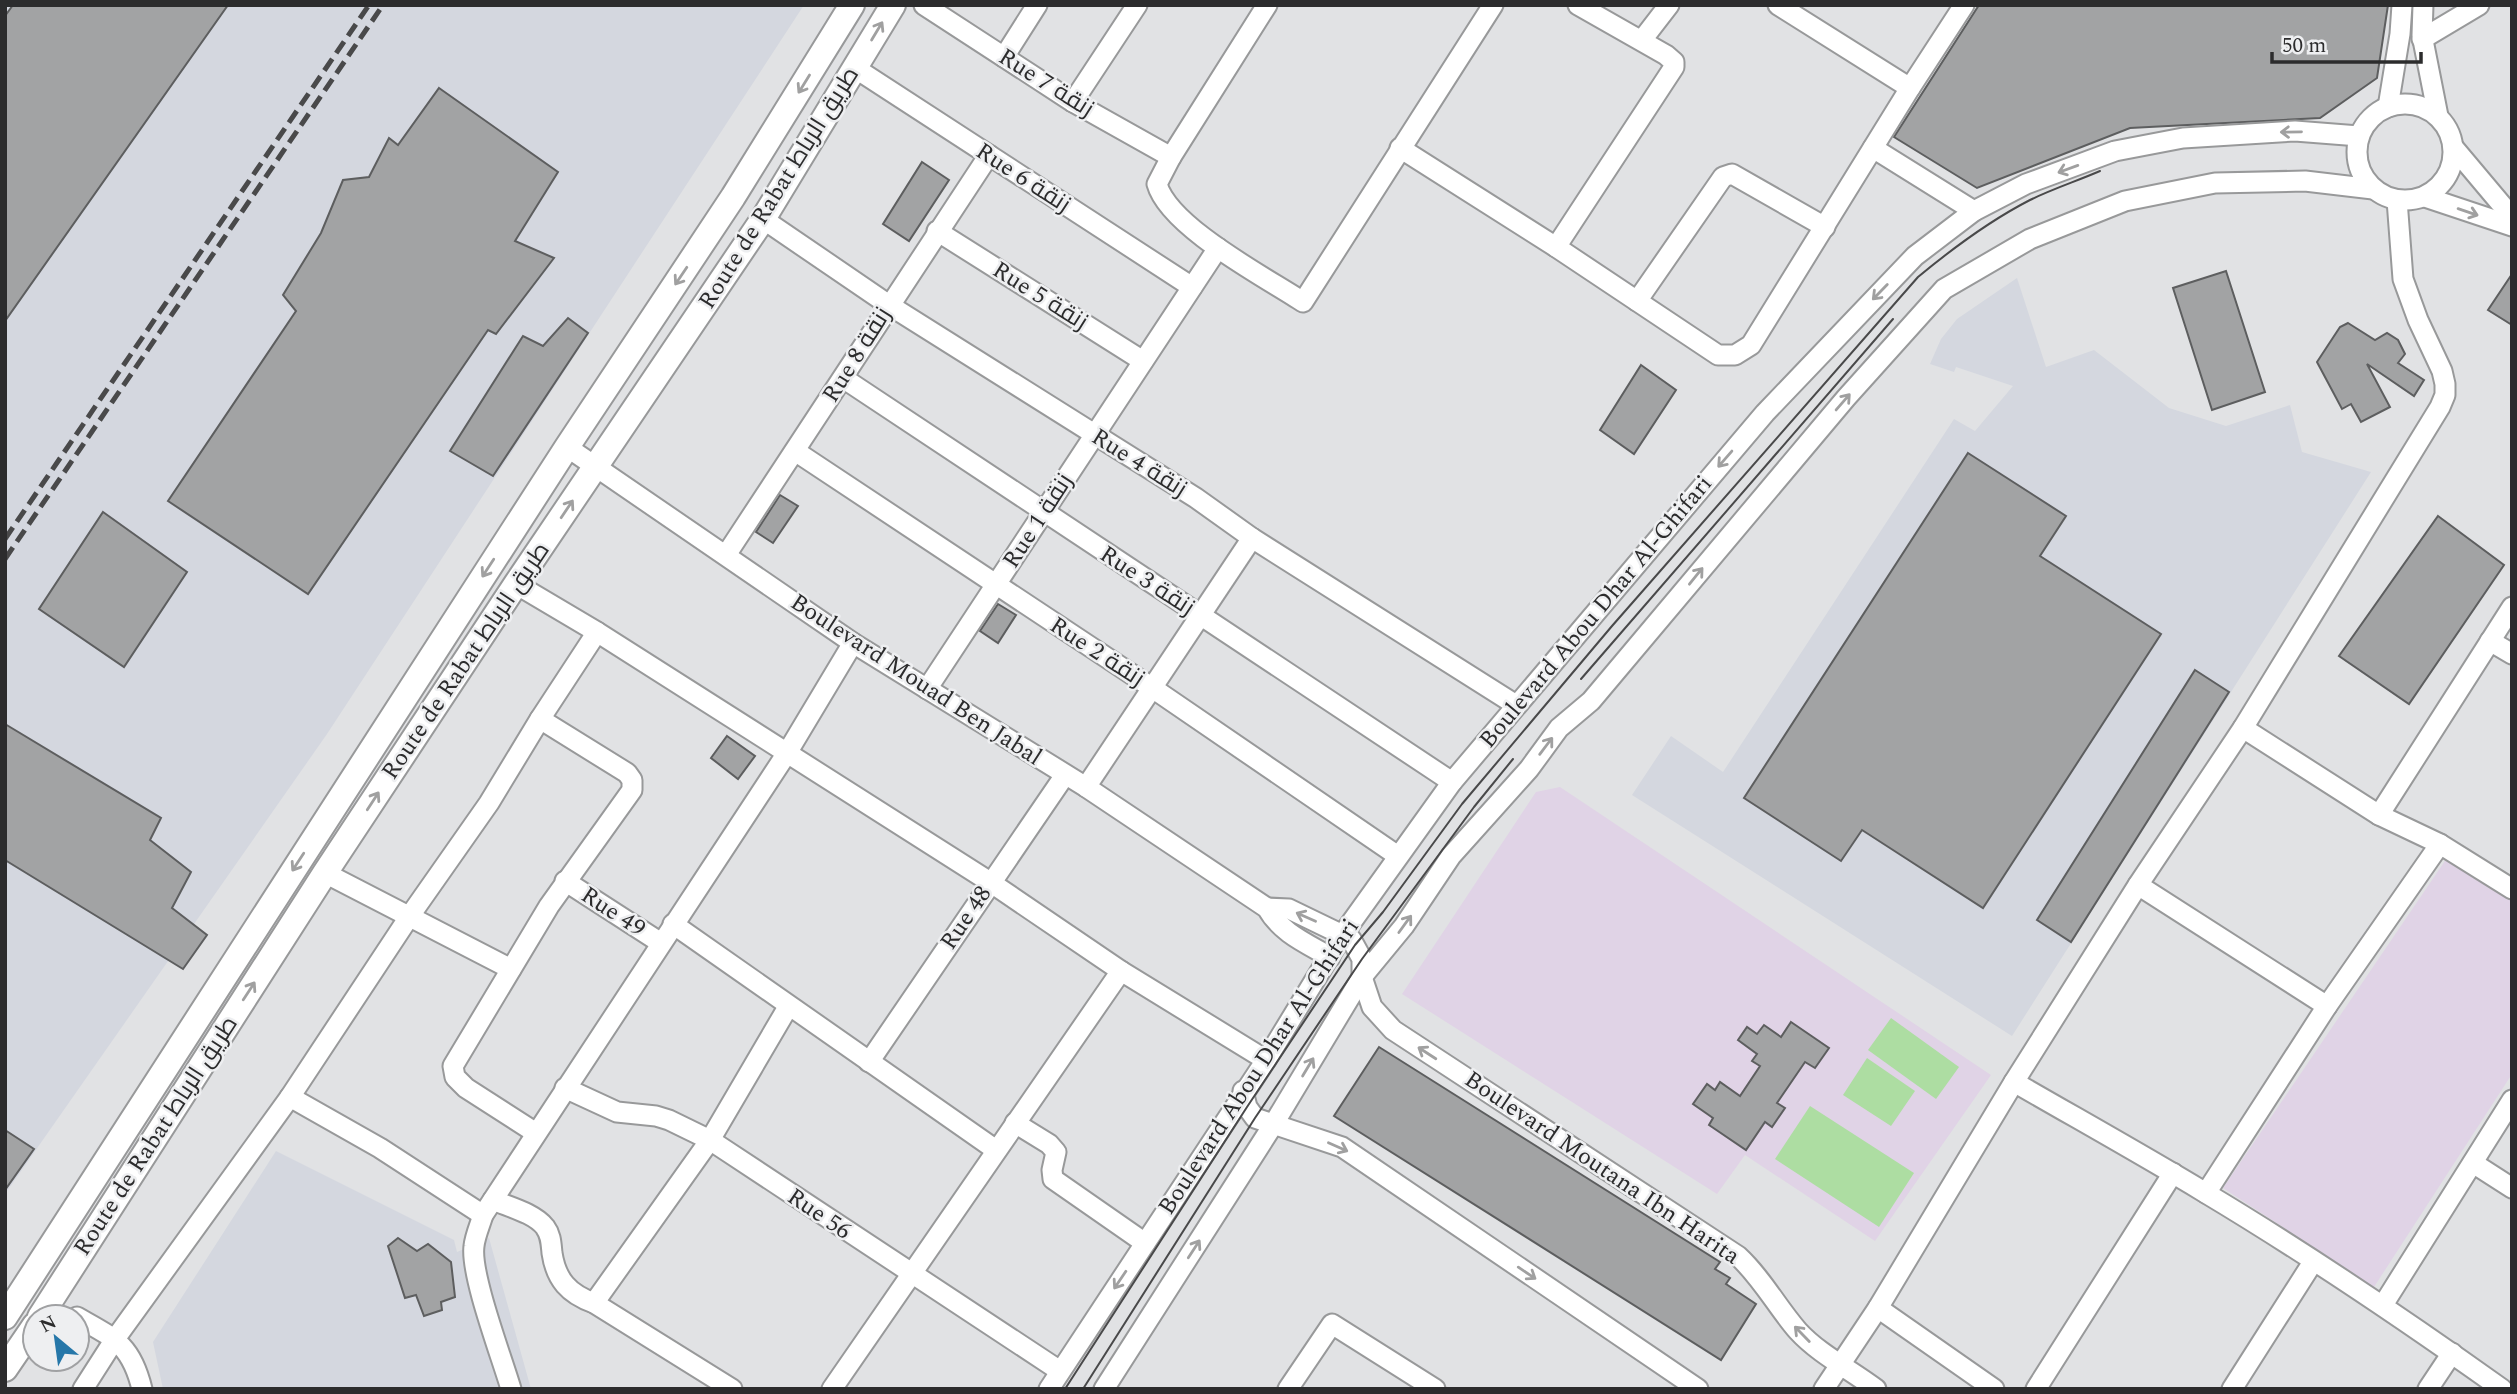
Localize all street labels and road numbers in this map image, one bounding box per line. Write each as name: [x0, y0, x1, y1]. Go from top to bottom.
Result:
street label: Rue 7 زنقة: [991, 39, 1101, 127]
street label: Route de Rabat طريق الرباط: [690, 60, 868, 316]
street label: Rue 6 زنقة: [968, 134, 1078, 222]
street label: Rue 5 زنقة: [985, 252, 1095, 340]
street label: Rue 8 زنقة: [813, 300, 901, 410]
street label: Rue 4 زنقة: [1084, 419, 1194, 507]
street label: Rue 1 زنقة: [994, 466, 1082, 576]
street label: Boulevard Abou Dhar Al-Ghifari: [1471, 467, 1721, 757]
street label: Route de Rabat طريق الرباط: [373, 535, 559, 787]
street label: Rue 3 زنقة: [1092, 537, 1202, 625]
street label: Boulevard Mouad Ben Jabal: [783, 585, 1049, 775]
street label: Rue 2 زنقة: [1042, 608, 1152, 696]
street label: Rue 49: [573, 878, 653, 946]
street label: Rue 48: [931, 879, 1001, 957]
street label: Boulevard Abou Dhar Al-Ghifari: [1149, 912, 1369, 1222]
street label: Route de Rabat طريق الرباط: [65, 1009, 247, 1263]
street label: Boulevard Moutana Ibn Harita: [1457, 1062, 1747, 1274]
street label: Rue 56: [780, 1179, 858, 1249]

